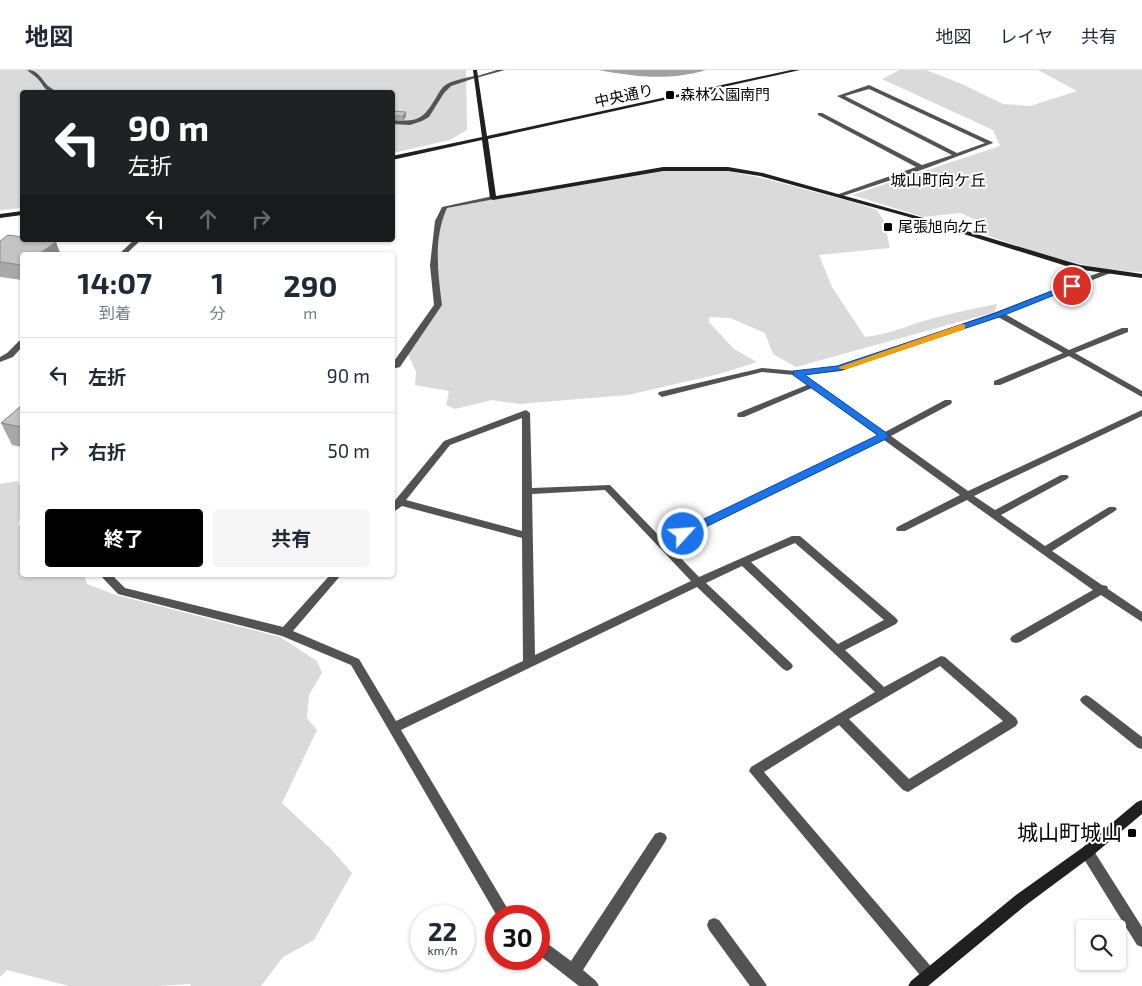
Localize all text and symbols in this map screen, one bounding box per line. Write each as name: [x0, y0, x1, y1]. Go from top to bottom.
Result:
text: 地図: [25, 21, 73, 50]
text: 地図: [936, 25, 972, 47]
text: レイヤ: [1000, 25, 1053, 47]
text: 共有: [1081, 25, 1117, 47]
street label: 中央通り: [593, 80, 655, 110]
place label: 森林公園南門: [680, 85, 770, 103]
marker: 森林公園南門: [664, 89, 676, 101]
text: 90 m: [128, 106, 209, 148]
icon: left: [45, 110, 110, 175]
text: 左折: [128, 152, 172, 178]
district label: 城山町向ケ丘: [890, 170, 986, 189]
icon: left: [141, 205, 169, 233]
icon: ahead: [194, 205, 222, 233]
icon: right: [247, 205, 275, 233]
place label: 尾張旭向ケ丘: [898, 217, 988, 235]
marker: 尾張旭向ケ丘: [882, 221, 894, 233]
text: 14:07: [78, 264, 152, 300]
text: 1: [211, 264, 224, 300]
pin: [1051, 265, 1093, 307]
text: 290: [283, 267, 337, 303]
icon: arrive: [1058, 272, 1086, 300]
text: 到着: [99, 303, 131, 322]
text: 分: [210, 303, 226, 322]
text: m: [303, 303, 317, 322]
icon: left: [45, 361, 73, 389]
text: 90 m: [327, 364, 370, 387]
text: 左折: [88, 365, 126, 388]
icon: right: [45, 436, 73, 464]
text: 50 m: [327, 439, 370, 462]
text: 右折: [88, 440, 126, 463]
position arrow: [656, 507, 708, 559]
button: 終了: [45, 509, 203, 567]
button: 共有: [213, 509, 370, 567]
place label: 城山町城山: [1017, 819, 1122, 844]
marker: 城山町城山: [1126, 827, 1138, 839]
speed limit sign: 30: [485, 905, 550, 970]
text: 22: [428, 916, 457, 946]
map controls: [1076, 920, 1126, 970]
button: search: [1076, 920, 1126, 970]
text: km/h: [428, 943, 457, 957]

